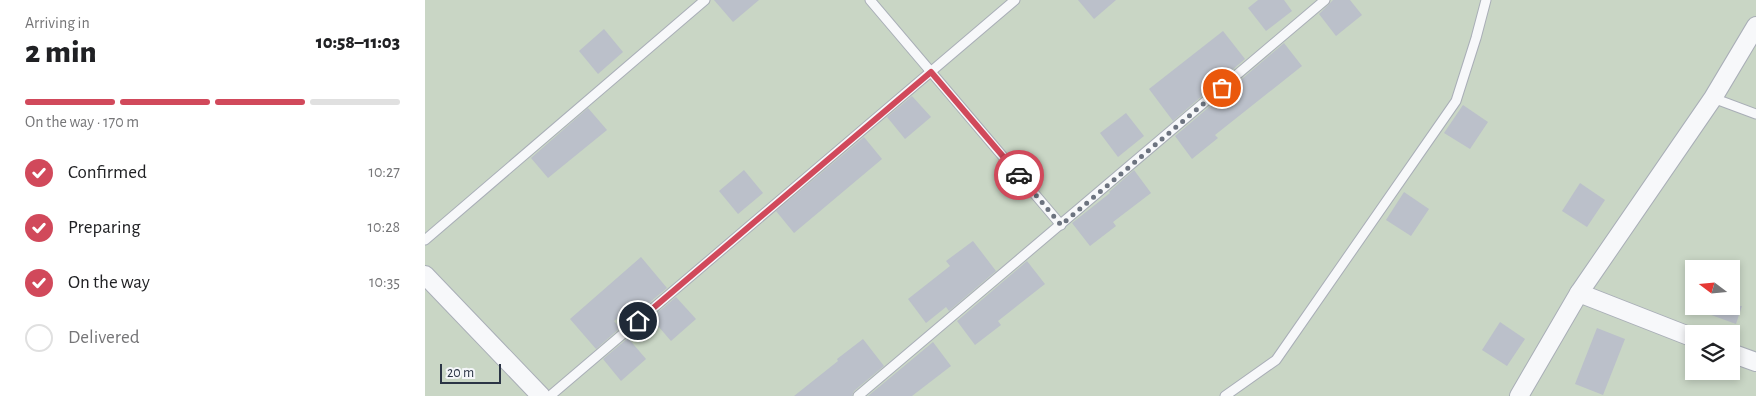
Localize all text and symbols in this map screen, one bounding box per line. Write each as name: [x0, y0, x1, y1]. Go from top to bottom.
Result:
text: Arriving in: [25, 15, 90, 31]
text: 10:58–11:03: [316, 33, 400, 52]
text: 2 min: [25, 36, 97, 68]
pin: [1201, 67, 1243, 109]
icon: bag: [1208, 74, 1236, 102]
text: On the way · 170 m: [25, 114, 139, 130]
courier: [994, 150, 1044, 200]
icon: check: [25, 159, 53, 187]
icon: car: [1005, 161, 1033, 189]
text: Confirmed: [68, 163, 147, 182]
text: 10:27: [368, 164, 400, 180]
icon: check: [25, 214, 53, 242]
text: Preparing: [68, 218, 141, 237]
text: 10:28: [368, 219, 400, 235]
north arrow: [1685, 260, 1740, 315]
map controls: [1685, 260, 1740, 380]
icon: check: [25, 269, 53, 297]
text: On the way: [68, 273, 150, 292]
text: 10:35: [369, 274, 400, 290]
pin: [617, 300, 659, 342]
icon: home: [624, 307, 652, 335]
button: layers: [1685, 325, 1740, 380]
text: Delivered: [68, 328, 140, 347]
scale bar: [440, 361, 501, 384]
text: 20 m: [447, 366, 474, 380]

